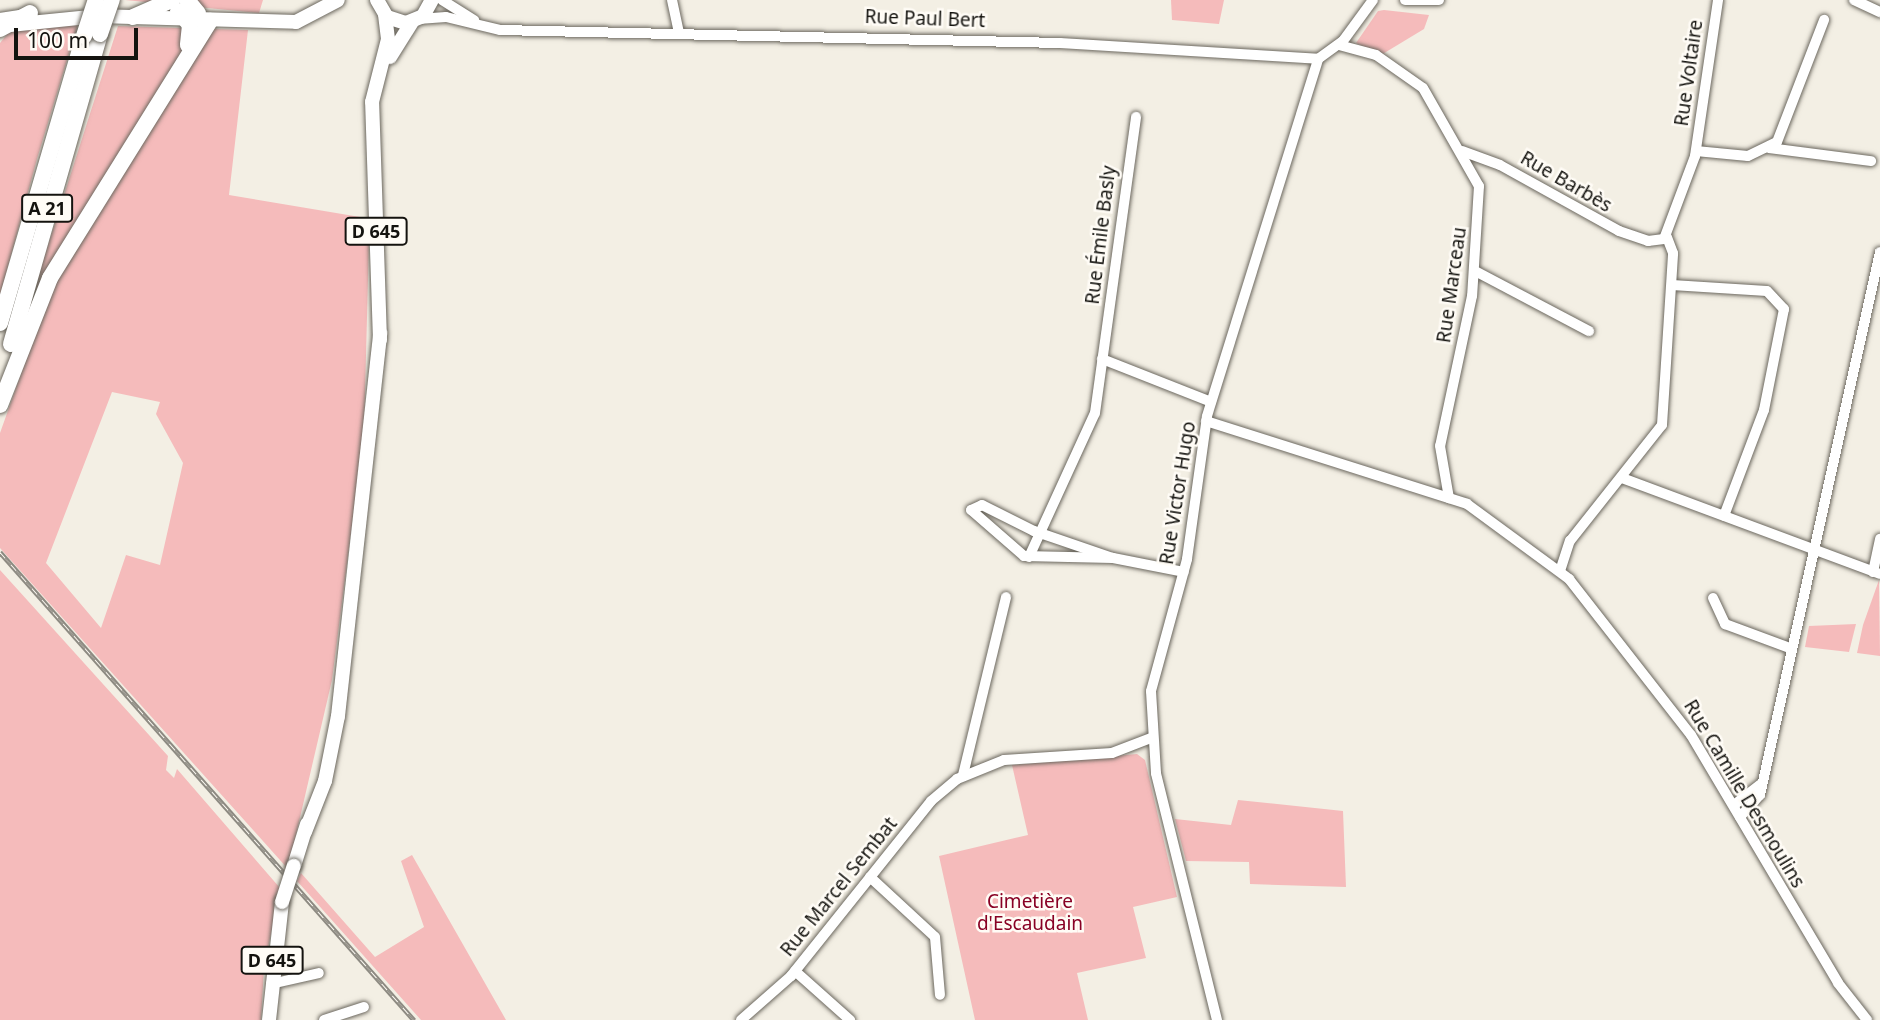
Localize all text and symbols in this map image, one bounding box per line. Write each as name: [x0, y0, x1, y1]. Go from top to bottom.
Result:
street label: Rue Paul Bert: [864, 6, 986, 32]
scale bar: [18, 14, 142, 58]
street label: Rue Voltaire: [1670, 18, 1708, 128]
text: 100 m: [27, 26, 88, 54]
street label: Rue Barbès: [1516, 147, 1616, 217]
street label: Rue Émile Basly: [1081, 164, 1121, 306]
road number: A 21: [21, 194, 73, 223]
road number: D 645: [344, 216, 408, 246]
street label: Rue Marceau: [1433, 226, 1471, 344]
street label: Rue Victor Hugo: [1155, 420, 1201, 566]
street label: Rue Camille Desmoulins: [1679, 696, 1809, 892]
street label: Rue Marcel Sembat: [776, 813, 902, 961]
park label: Cimetière d'Escaudain: [977, 891, 1083, 935]
road number: D 645: [240, 945, 304, 974]

